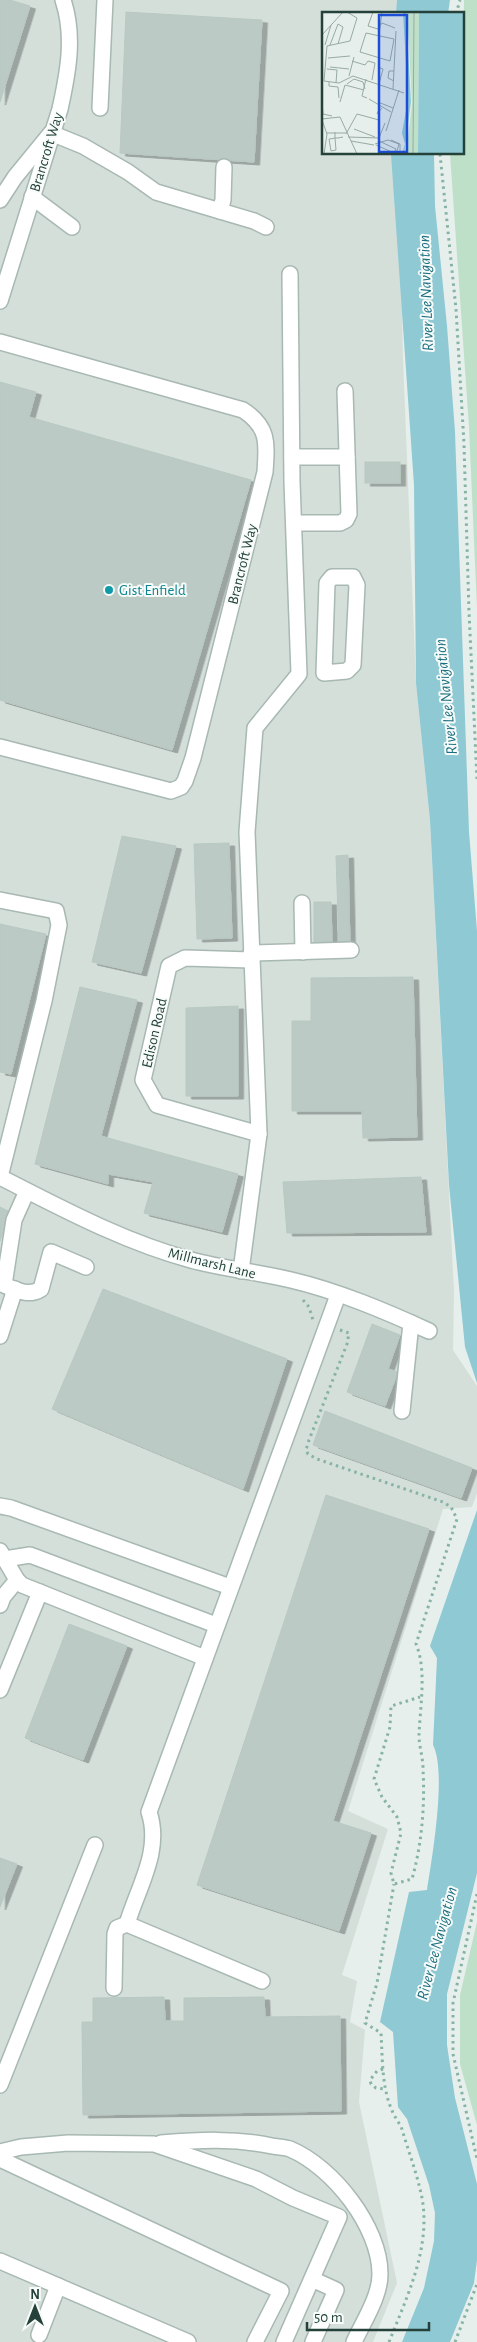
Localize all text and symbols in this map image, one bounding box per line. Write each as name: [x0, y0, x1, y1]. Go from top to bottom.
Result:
inset map: [322, 12, 464, 155]
street label: Brancroft Way: [27, 110, 66, 194]
water label: River Lee Navigation: [416, 235, 436, 351]
street label: Brancroft Way: [225, 522, 260, 606]
place label: Gist Enfield: [119, 583, 186, 598]
marker: Gist Enfield: [103, 584, 115, 596]
water label: River Lee Navigation: [432, 638, 460, 756]
street label: Edison Road: [139, 997, 170, 1069]
street label: Millmarsh Lane: [166, 1245, 257, 1282]
water label: River Lee Navigation: [414, 1885, 460, 2001]
north arrow: [10, 2282, 60, 2332]
text: N: [30, 2288, 40, 2302]
scale bar: [307, 2300, 430, 2332]
text: 50 m: [314, 2310, 343, 2325]

